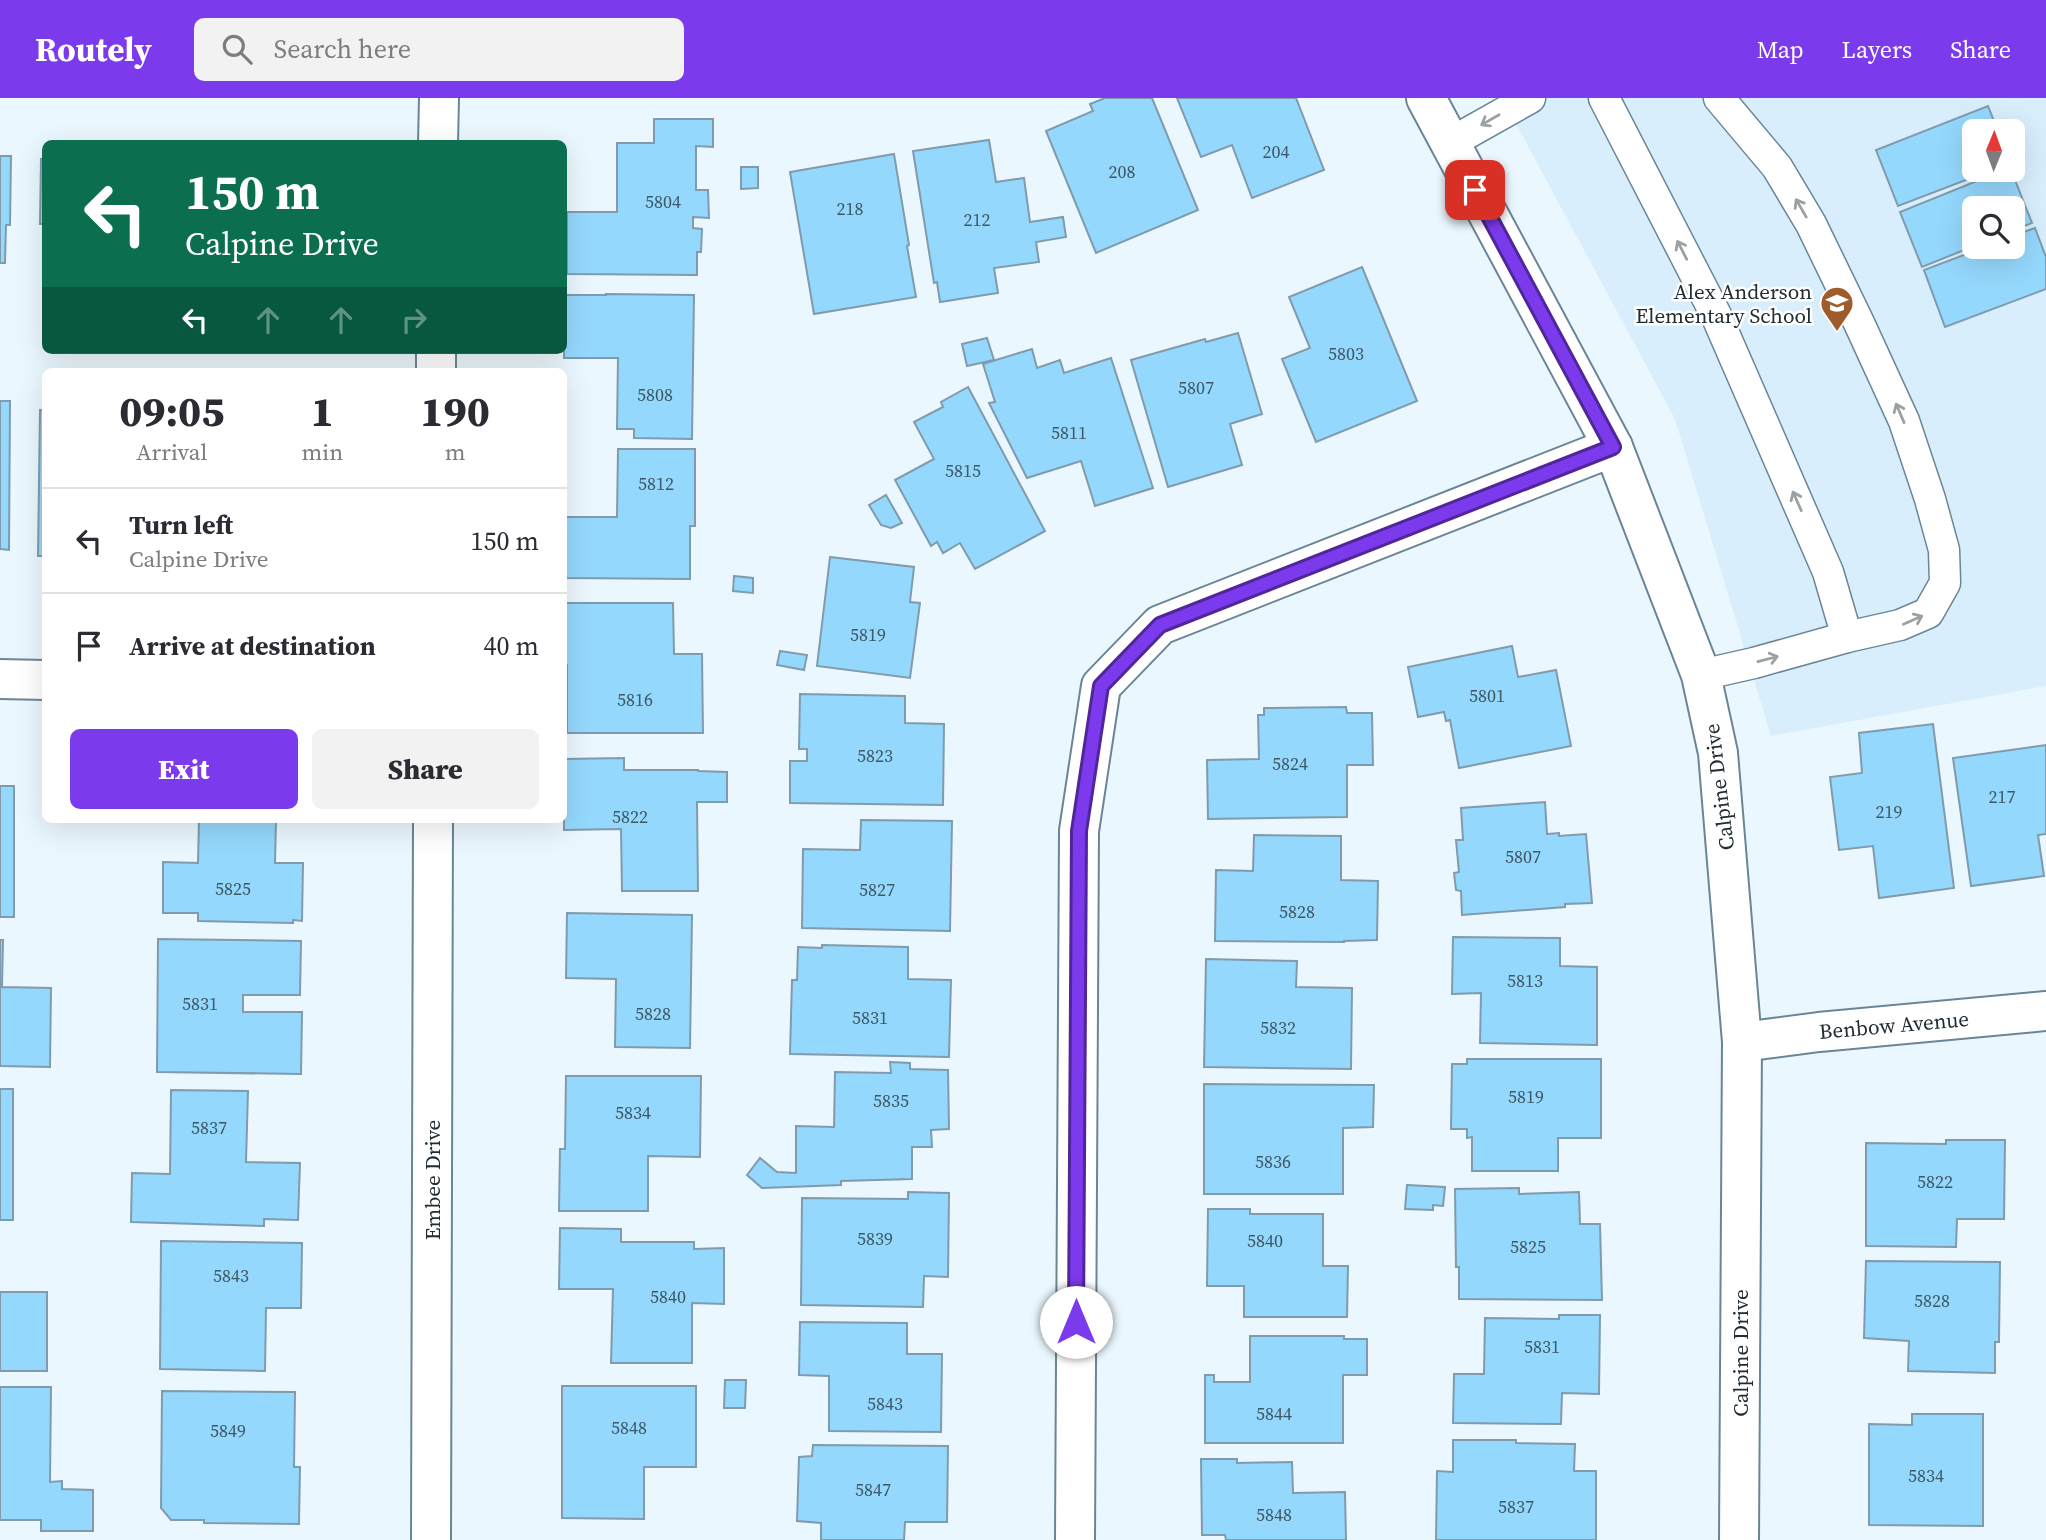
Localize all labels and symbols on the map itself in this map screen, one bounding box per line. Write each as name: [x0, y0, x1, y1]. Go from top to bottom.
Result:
one-way arrow: [1480, 113, 1500, 127]
north arrow: [1962, 119, 2025, 182]
house number: 204: [1263, 139, 1290, 164]
house number: 208: [1109, 159, 1136, 184]
pin: [1445, 160, 1505, 220]
house number: 5804: [645, 189, 681, 214]
house number: 218: [837, 196, 864, 221]
one-way arrow: [1794, 199, 1808, 219]
house number: 212: [964, 207, 991, 232]
one-way arrow: [1675, 240, 1689, 261]
place label: Alex Anderson Elementary School: [1635, 277, 1812, 330]
school or university icon: Alex Anderson Elementary School: [1818, 284, 1856, 333]
house number: 5803: [1328, 341, 1364, 366]
house number: 5807: [1178, 375, 1214, 400]
house number: 5808: [637, 382, 673, 407]
one-way arrow: [1893, 403, 1906, 424]
house number: 5811: [1051, 420, 1087, 445]
house number: 5815: [945, 458, 981, 483]
house number: 5812: [638, 471, 674, 496]
one-way arrow: [1790, 491, 1803, 513]
one-way arrow: [1902, 613, 1923, 626]
house number: 5819: [850, 622, 886, 647]
one-way arrow: [1756, 652, 1779, 665]
house number: 5801: [1469, 683, 1505, 708]
house number: 5816: [617, 687, 653, 712]
street label: Calpine Drive: [1697, 722, 1741, 852]
house number: 5823: [857, 743, 893, 768]
house number: 5824: [1272, 751, 1308, 776]
house number: 217: [1989, 784, 2016, 809]
house number: 219: [1876, 799, 1903, 824]
house number: 5822: [612, 804, 648, 829]
house number: 5807: [1505, 844, 1541, 869]
house number: 5825: [215, 876, 251, 901]
house number: 5827: [859, 877, 895, 902]
house number: 5828: [1279, 899, 1315, 924]
house number: 5813: [1507, 968, 1543, 993]
house number: 5831: [182, 991, 218, 1016]
house number: 5828: [635, 1001, 671, 1026]
street label: Benbow Avenue: [1818, 1004, 1970, 1046]
house number: 5831: [852, 1005, 888, 1030]
house number: 5832: [1260, 1015, 1296, 1040]
house number: 5819: [1508, 1084, 1544, 1109]
house number: 5835: [873, 1088, 909, 1113]
house number: 5834: [615, 1100, 651, 1125]
house number: 5837: [191, 1115, 227, 1140]
street label: Embee Drive: [418, 1120, 447, 1240]
house number: 5836: [1255, 1149, 1291, 1174]
house number: 5822: [1917, 1169, 1953, 1194]
house number: 5839: [857, 1226, 893, 1251]
house number: 5840: [1247, 1228, 1283, 1253]
house number: 5825: [1510, 1234, 1546, 1259]
house number: 5843: [213, 1263, 249, 1288]
house number: 5840: [650, 1284, 686, 1309]
position arrow: [1039, 1285, 1113, 1359]
house number: 5828: [1914, 1288, 1950, 1313]
street label: Calpine Drive: [1726, 1289, 1755, 1417]
house number: 5831: [1524, 1334, 1560, 1359]
house number: 5843: [867, 1391, 903, 1416]
house number: 5844: [1256, 1401, 1292, 1426]
house number: 5848: [611, 1415, 647, 1440]
house number: 5849: [210, 1418, 246, 1443]
house number: 5834: [1908, 1463, 1944, 1488]
house number: 5847: [855, 1477, 891, 1502]
house number: 5837: [1498, 1494, 1534, 1519]
house number: 5848: [1256, 1502, 1292, 1527]

